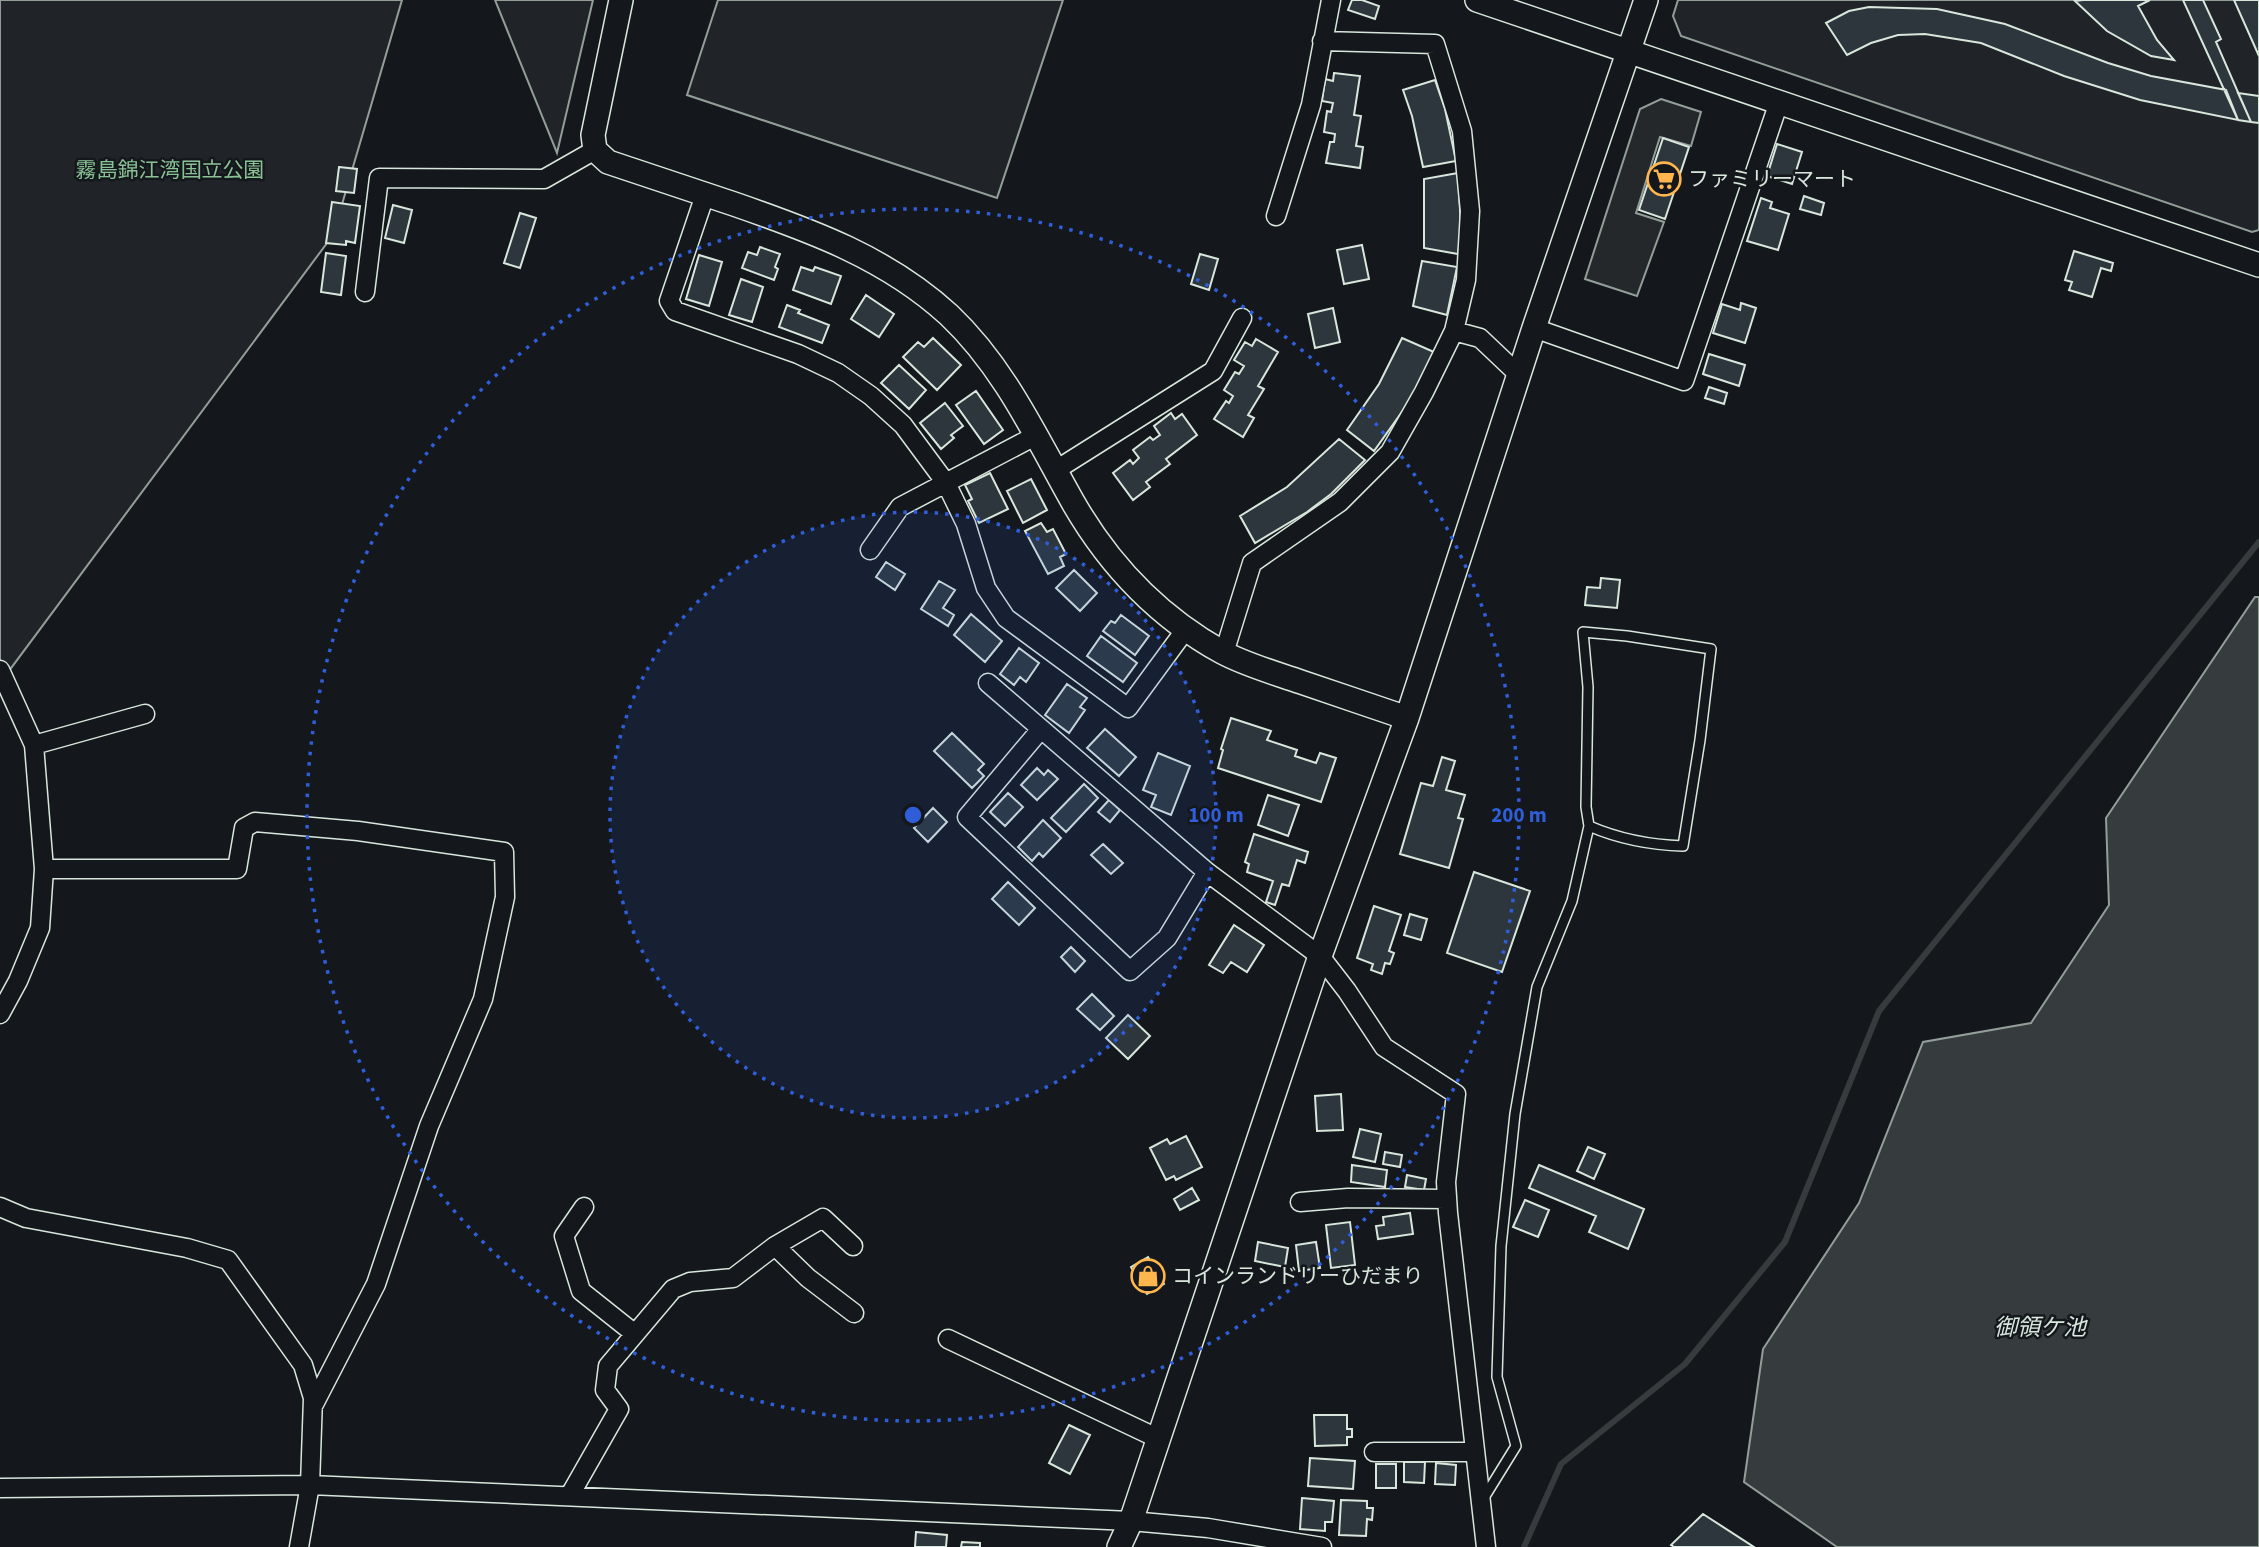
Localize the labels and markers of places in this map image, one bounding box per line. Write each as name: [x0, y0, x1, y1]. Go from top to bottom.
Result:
supermarket icon: ファミリーマート: [1645, 160, 1683, 198]
place label: ファミリーマート: [1688, 164, 1856, 194]
centre of rings: [901, 803, 925, 827]
shop icon: コインランドリーひだまり: [1129, 1257, 1167, 1295]
place label: コインランドリーひだまり: [1172, 1261, 1424, 1291]

